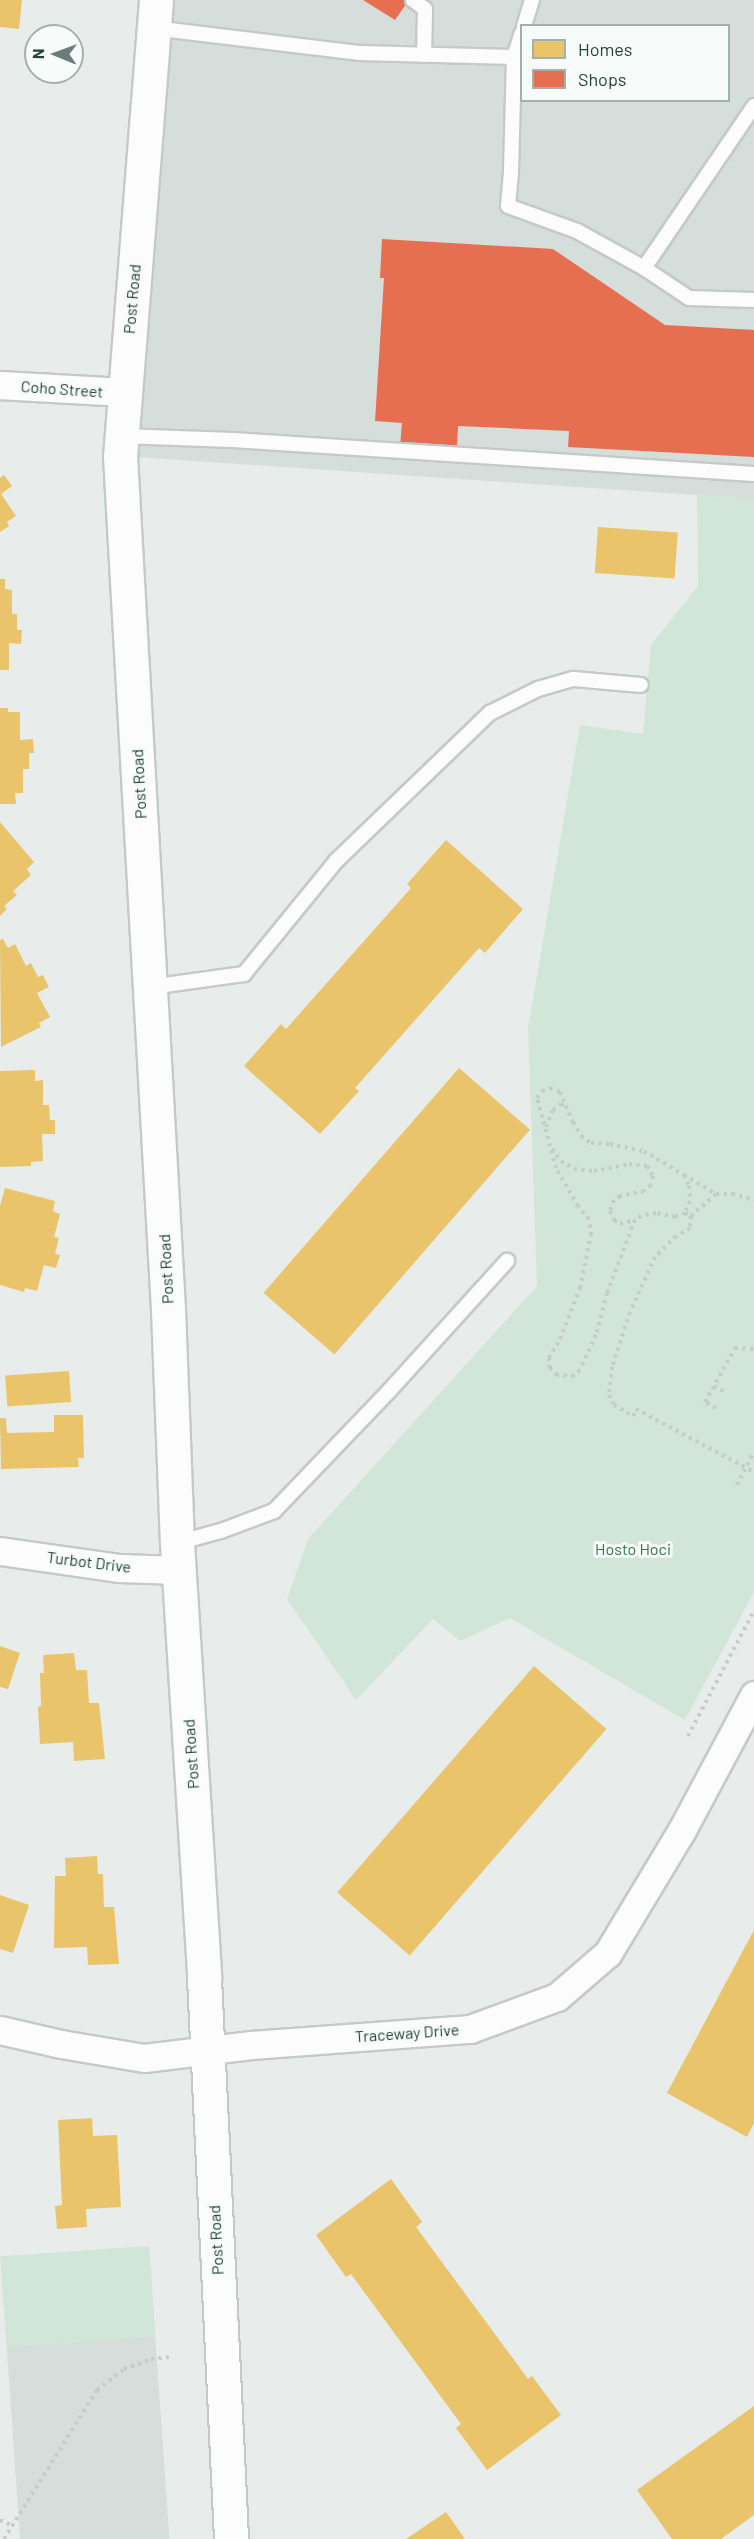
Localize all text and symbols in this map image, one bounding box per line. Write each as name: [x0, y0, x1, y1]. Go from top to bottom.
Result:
north arrow: [24, 24, 84, 84]
legend: [520, 24, 730, 102]
text: Homes: [578, 38, 632, 60]
text: N: [28, 48, 47, 59]
text: Shops: [578, 68, 627, 90]
street label: Post Road: [119, 263, 145, 335]
street label: Coho Street: [20, 377, 104, 401]
street label: Post Road: [128, 749, 150, 819]
street label: Post Road: [155, 1234, 177, 1304]
park label: Hosto Hoci: [595, 1539, 671, 1559]
street label: Turbot Drive: [46, 1547, 132, 1577]
street label: Post Road: [179, 1718, 203, 1790]
street label: Traceway Drive: [354, 2020, 460, 2046]
street label: Post Road: [205, 2205, 227, 2275]

